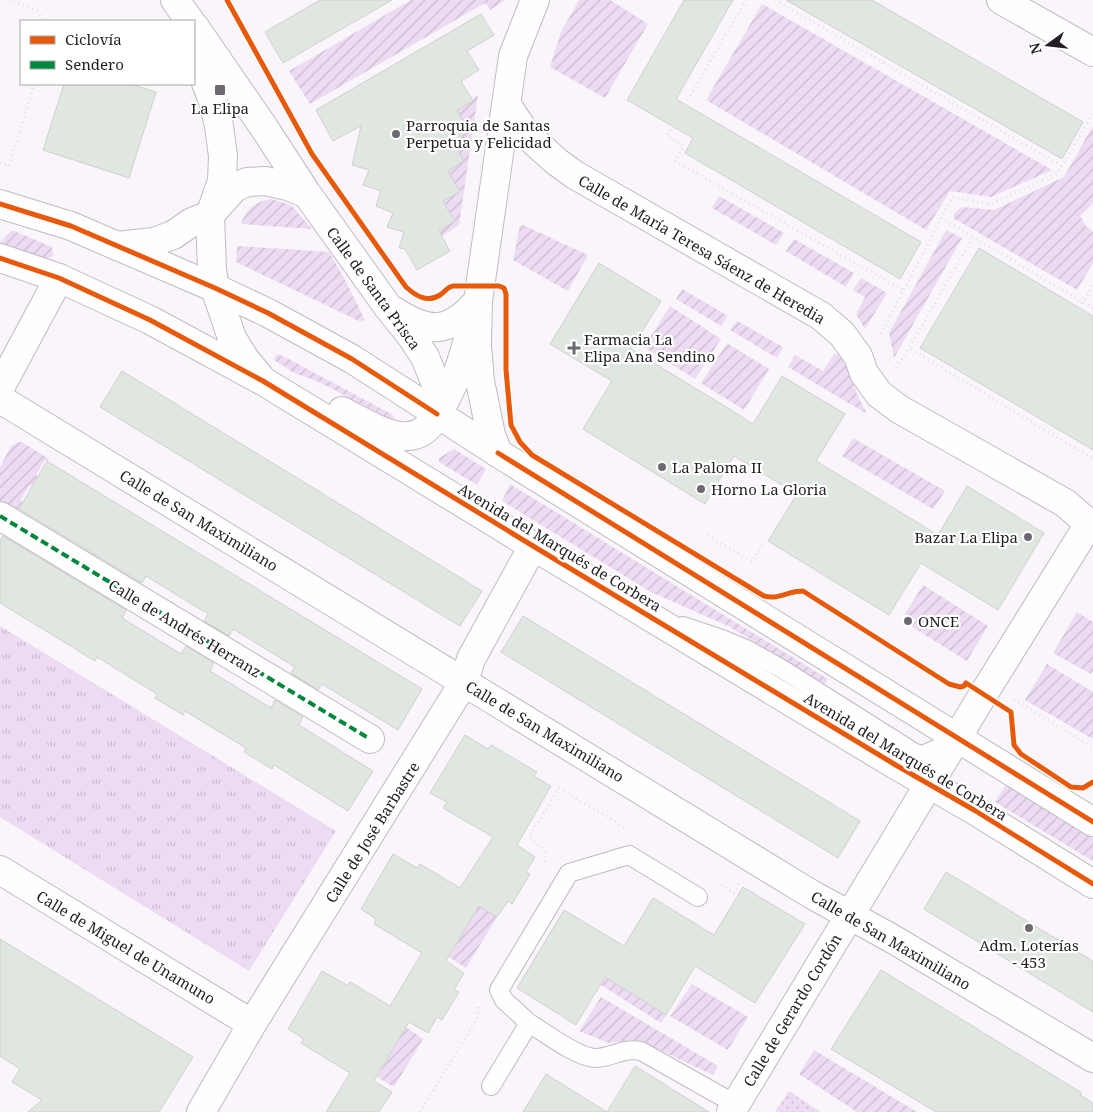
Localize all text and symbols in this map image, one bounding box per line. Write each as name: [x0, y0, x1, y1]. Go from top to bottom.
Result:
legend: [20, 20, 195, 85]
north arrow: [1023, 20, 1073, 70]
text: Ciclovía: [65, 29, 122, 49]
text: N: [1024, 41, 1046, 56]
text: Sendero: [65, 54, 124, 74]
marker: La Elipa: [213, 83, 227, 97]
place label: La Elipa: [191, 98, 249, 118]
place label: Parroquia de Santas Perpetua y Felicidad: [406, 115, 552, 152]
marker: Parroquia de Santas Perpetua y Felicidad: [390, 128, 402, 140]
street label: Calle de María Teresa Sáenz de Heredia: [575, 170, 829, 328]
street label: Calle de Santa Prisca: [323, 222, 425, 354]
place label: Farmacia La Elipa Ana Sendino: [584, 329, 715, 366]
marker: Farmacia La Elipa Ana Sendino: [568, 342, 580, 354]
place label: La Paloma II: [672, 457, 762, 477]
marker: La Paloma II: [656, 461, 668, 473]
street label: Calle de San Maximiliano: [116, 465, 282, 575]
street label: Avenida del Marqués de Corbera: [455, 478, 665, 616]
place label: Horno La Gloria: [711, 479, 827, 499]
marker: Horno La Gloria: [695, 483, 707, 495]
place label: Bazar La Elipa: [915, 527, 1018, 547]
marker: Bazar La Elipa: [1022, 531, 1034, 543]
street label: Calle de Andrés Herranz: [105, 574, 265, 682]
place label: ONCE: [918, 611, 959, 631]
marker: ONCE: [902, 615, 914, 627]
street label: Calle de San Maximiliano: [462, 676, 628, 786]
street label: Avenida del Marqués de Corbera: [801, 687, 1011, 825]
street label: Calle de José Barbastre: [320, 758, 424, 906]
street label: Calle de Miguel de Unamuno: [33, 886, 219, 1008]
street label: Calle de San Maximiliano: [807, 886, 975, 994]
marker: Adm. Loterías - 453: [1023, 922, 1035, 934]
street label: Calle de Gerardo Cordón: [738, 929, 846, 1090]
place label: Adm. Loterías - 453: [979, 935, 1079, 972]

